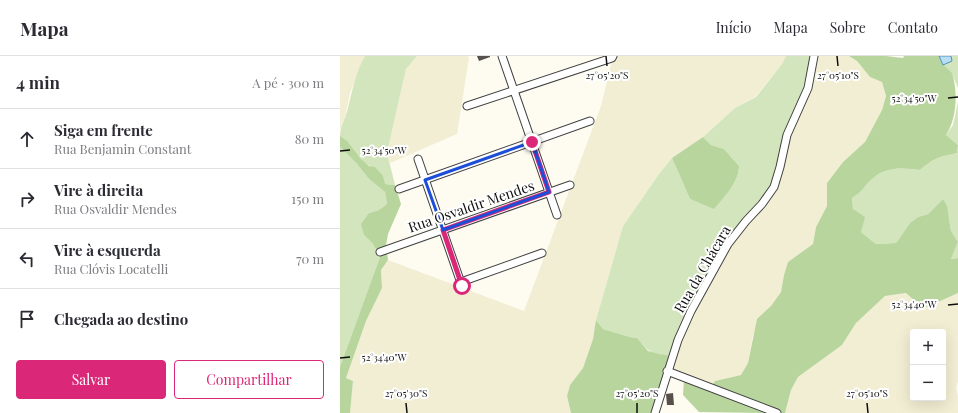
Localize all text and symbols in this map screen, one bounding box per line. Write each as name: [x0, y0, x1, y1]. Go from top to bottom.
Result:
text: Mapa: [20, 15, 69, 41]
text: Início: [716, 18, 751, 37]
text: Mapa: [773, 18, 808, 37]
text: Sobre: [830, 18, 866, 37]
text: Contato: [888, 18, 938, 37]
text: 27°05'20"S: [586, 68, 628, 82]
text: 27°05'10"S: [817, 68, 859, 82]
text: 4 min: [16, 71, 60, 93]
text: A pé · 300 m: [252, 74, 324, 91]
text: 52°34'50"W: [892, 91, 937, 105]
text: Siga em frente: [54, 120, 153, 140]
icon: ahead: [16, 128, 38, 150]
text: 80 m: [295, 130, 324, 147]
route end: [523, 133, 541, 151]
text: Rua Benjamin Constant: [54, 140, 191, 157]
text: 52°34'50"W: [362, 143, 407, 157]
street label: Rua Osvaldir Mendes: [405, 175, 537, 237]
text: Vire à direita: [54, 180, 143, 200]
icon: right: [16, 188, 38, 210]
text: 150 m: [291, 190, 324, 207]
text: Rua Osvaldir Mendes: [54, 200, 177, 217]
street label: Rua da Chácara: [669, 222, 735, 316]
text: Vire à esquerda: [54, 240, 161, 260]
icon: left: [16, 248, 38, 270]
text: 70 m: [296, 250, 324, 267]
text: Rua Clóvis Locatelli: [54, 260, 168, 277]
route start: [453, 277, 471, 295]
text: 52°34'40"W: [892, 297, 937, 311]
icon: arrive: [16, 308, 38, 330]
text: Chegada ao destino: [54, 309, 188, 329]
map controls: [910, 329, 946, 401]
button: +: [910, 329, 946, 365]
text: 52°34'40"W: [362, 350, 407, 364]
button: Salvar: [16, 360, 166, 399]
button: Compartilhar: [174, 360, 324, 399]
button: −: [910, 365, 946, 401]
text: 27°05'30"S: [385, 386, 427, 400]
text: 27°05'20"S: [616, 386, 658, 400]
text: 27°05'10"S: [846, 386, 888, 400]

